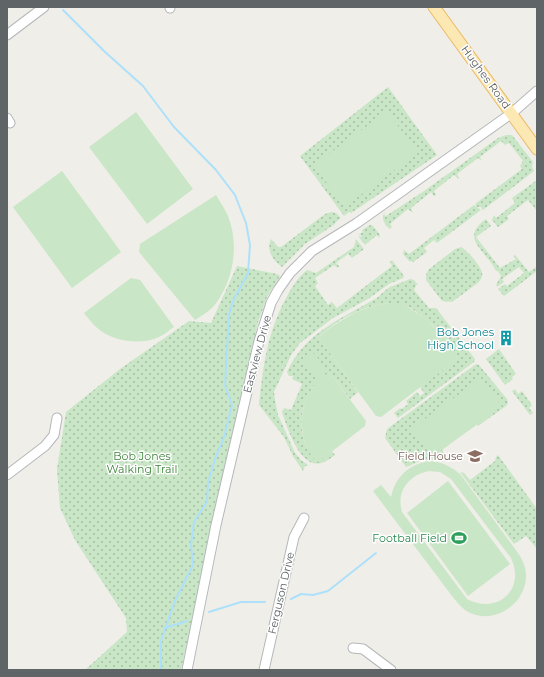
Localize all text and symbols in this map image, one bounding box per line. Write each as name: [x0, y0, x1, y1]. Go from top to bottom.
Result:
street label: Hughes Road: [458, 43, 514, 111]
street label: Eastview Drive: [240, 313, 274, 395]
place label: Bob Jones High School: [427, 325, 495, 352]
building icon: Bob Jones High School: [497, 329, 515, 347]
school or university icon: Field House: [466, 447, 484, 465]
park label: Bob Jones Walking Trail: [107, 449, 178, 476]
place label: Field House: [398, 449, 463, 463]
sports icon: Football Field: [450, 529, 468, 547]
place label: Football Field: [372, 531, 447, 545]
street label: Ferguson Drive: [265, 550, 297, 636]

